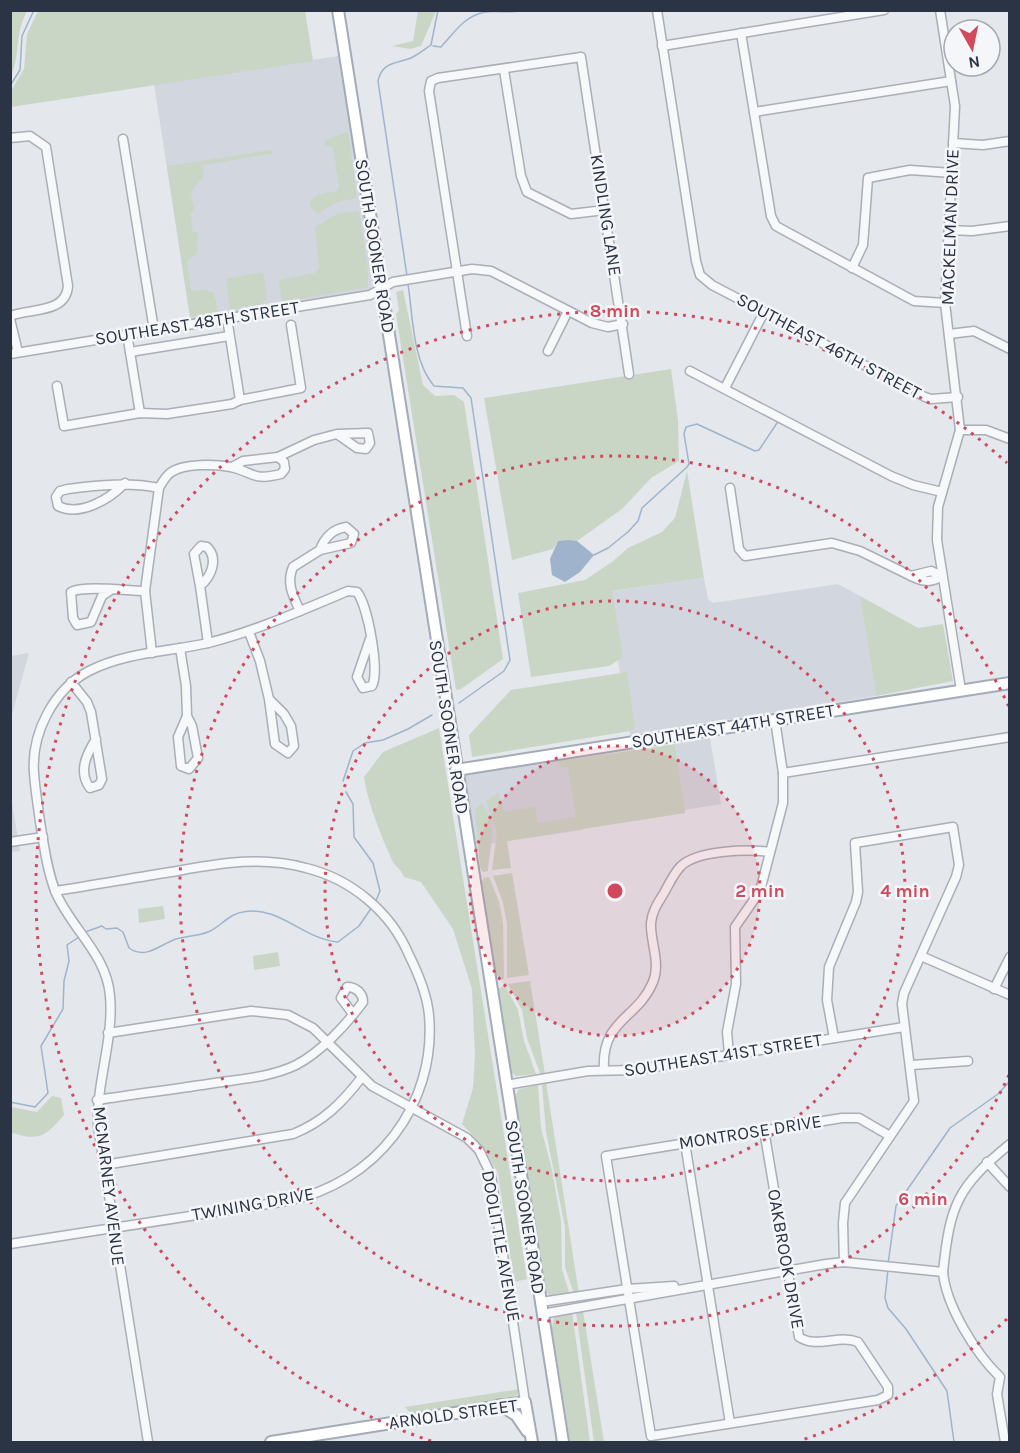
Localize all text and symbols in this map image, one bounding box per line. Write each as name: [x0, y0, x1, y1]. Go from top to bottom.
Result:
north arrow: [942, 18, 1002, 78]
text: N: [967, 52, 981, 73]
street label: MACKELMAN DRIVE: [936, 148, 964, 306]
street label: KINDLING LANE: [586, 153, 626, 277]
street label: SOUTH SOONER ROAD: [350, 157, 400, 335]
street label: SOUTHEAST 46TH STREET: [733, 288, 925, 404]
street label: SOUTHEAST 48TH STREET: [93, 296, 301, 350]
text: 8 min: [590, 300, 640, 322]
street label: SOUTH SOONER ROAD: [424, 638, 474, 816]
street label: SOUTHEAST 44TH STREET: [630, 699, 836, 753]
text: 2 min: [735, 880, 785, 902]
text: 4 min: [880, 880, 930, 902]
centre of rings: [605, 881, 625, 901]
street label: SOUTHEAST 41ST STREET: [622, 1028, 824, 1082]
street label: MCNARNEY AVENUE: [88, 1105, 130, 1267]
street label: MONTROSE DRIVE: [677, 1110, 823, 1154]
street label: SOUTH SOONER ROAD: [500, 1118, 550, 1296]
street label: DOOLITTLE AVENUE: [477, 1168, 525, 1324]
street label: TWINING DRIVE: [190, 1182, 316, 1226]
street label: OAKBROOK DRIVE: [763, 1187, 809, 1331]
text: 6 min: [898, 1188, 948, 1210]
street label: ARNOLD STREET: [387, 1394, 519, 1434]

